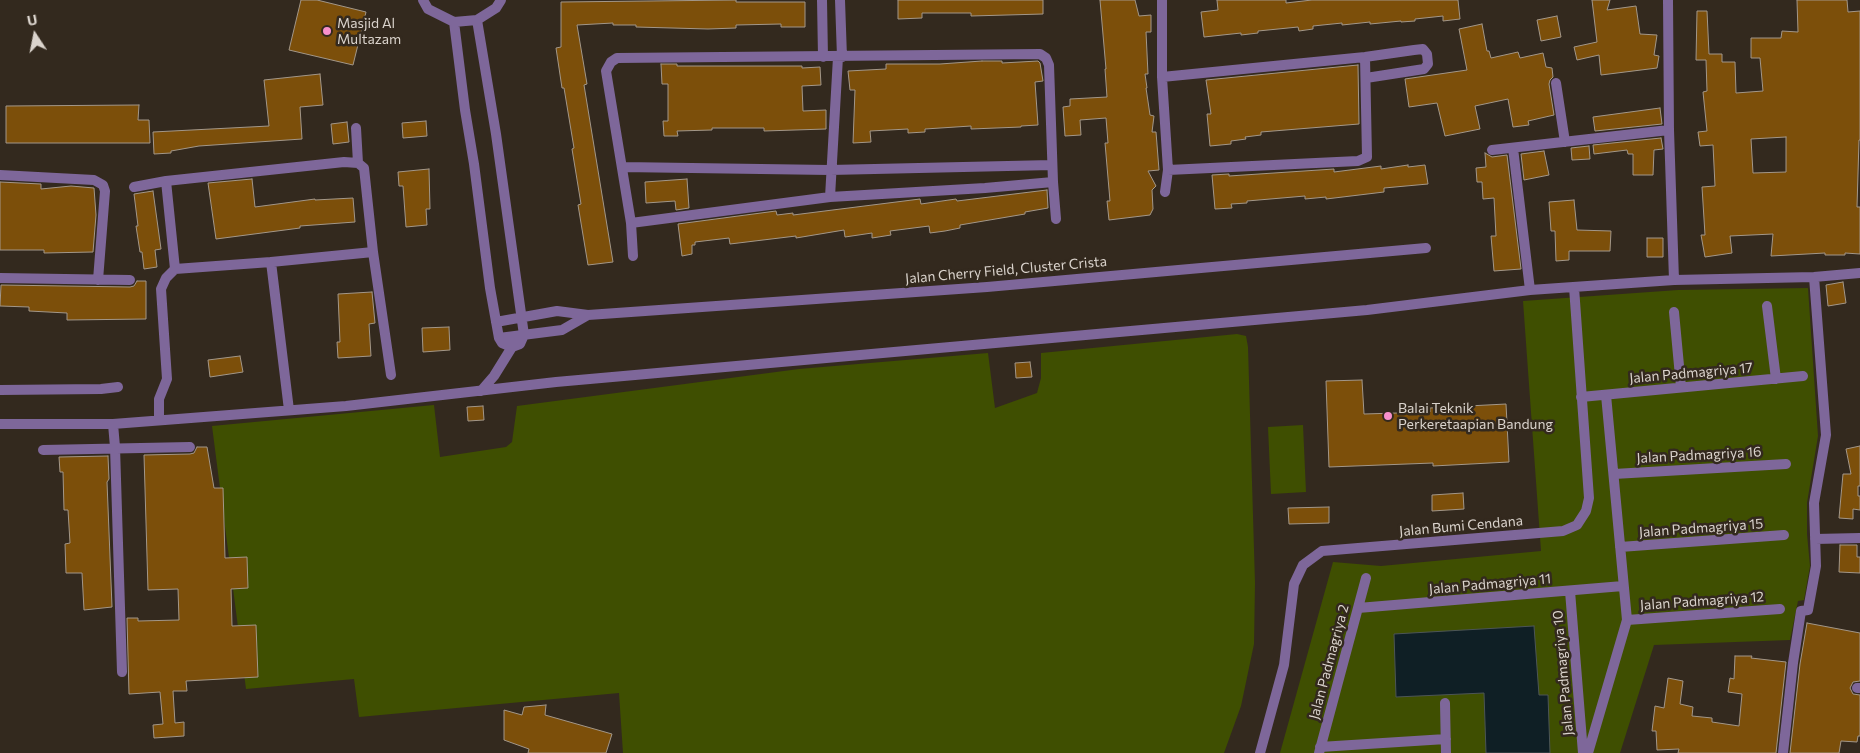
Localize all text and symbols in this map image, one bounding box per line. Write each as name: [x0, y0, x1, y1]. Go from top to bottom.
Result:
north arrow: [10, 10, 60, 60]
text: U: [25, 10, 39, 29]
place label: Masjid Al Multazam: [337, 15, 401, 48]
marker: Masjid Al Multazam: [321, 25, 333, 37]
street label: Jalan Cherry Field, Cluster Crista: [904, 253, 1108, 287]
street label: Jalan Padmagriya 17: [1629, 359, 1753, 387]
place label: Balai Teknik Perkeretaapian Bandung: [1398, 400, 1553, 432]
marker: Balai Teknik Perkeretaapian Bandung: [1382, 410, 1394, 422]
street label: Jalan Padmagriya 16: [1636, 443, 1762, 467]
street label: Jalan Bumi Cendana: [1398, 512, 1524, 540]
street label: Jalan Padmagriya 15: [1638, 515, 1764, 541]
street label: Jalan Padmagriya 11: [1428, 570, 1552, 598]
street label: Jalan Padmagriya 12: [1639, 588, 1765, 614]
street label: Jalan Padmagriya 2: [1306, 603, 1352, 721]
street label: Jalan Padmagriya 10: [1549, 610, 1577, 736]

